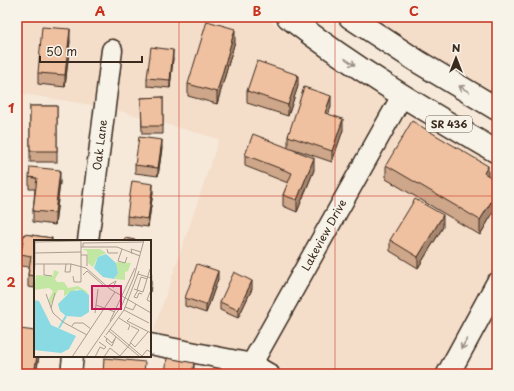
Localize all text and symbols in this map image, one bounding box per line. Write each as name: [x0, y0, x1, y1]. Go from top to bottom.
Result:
text: A: [95, 1, 105, 20]
text: B: [253, 1, 262, 20]
text: C: [409, 1, 419, 20]
scale bar: [40, 38, 142, 64]
north arrow: [436, 38, 476, 78]
text: N: [452, 39, 461, 56]
text: 50 m: [46, 42, 77, 60]
one-way arrow: [345, 58, 356, 66]
one-way arrow: [458, 85, 470, 93]
text: 1: [8, 98, 14, 117]
road number: SR 436: [426, 116, 472, 132]
street label: Oak Lane: [88, 119, 111, 171]
street label: Lakeview Drive: [297, 196, 350, 274]
inset map: [34, 240, 151, 357]
text: 2: [6, 272, 16, 291]
one-way arrow: [460, 338, 468, 350]

